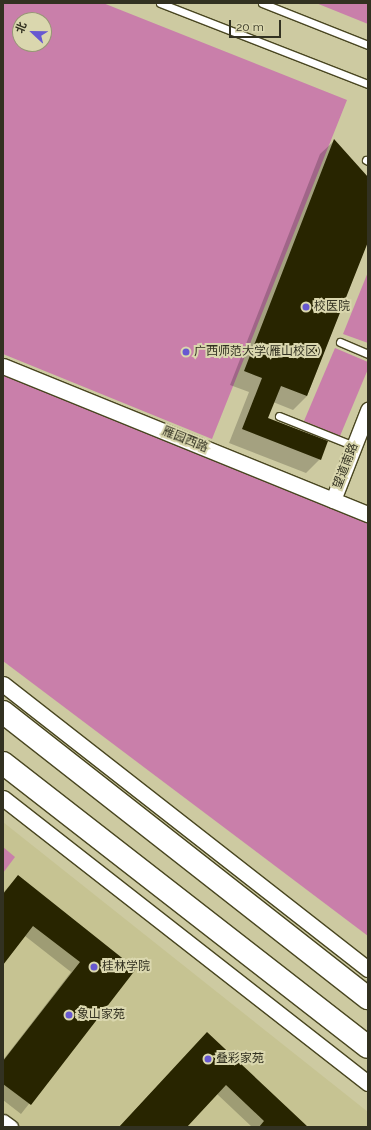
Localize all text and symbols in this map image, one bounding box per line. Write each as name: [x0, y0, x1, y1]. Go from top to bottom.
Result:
north arrow: [12, 12, 52, 52]
scale bar: [231, 12, 283, 38]
text: 北: [13, 20, 29, 35]
text: 20 m: [236, 20, 264, 34]
place label: 校医院: [314, 300, 350, 314]
marker: 校医院: [301, 302, 311, 312]
place label: 广西师范大学(雁山校区): [194, 345, 320, 359]
marker: 广西师范大学(雁山校区): [181, 347, 191, 357]
street label: 雁园西路: [160, 424, 210, 456]
street label: 望道南路: [331, 441, 361, 491]
place label: 桂林学院: [102, 960, 150, 974]
marker: 桂林学院: [89, 962, 99, 972]
place label: 象山家苑: [77, 1008, 125, 1022]
marker: 象山家苑: [64, 1010, 74, 1020]
place label: 叠彩家苑: [216, 1052, 264, 1066]
marker: 叠彩家苑: [203, 1054, 213, 1064]

